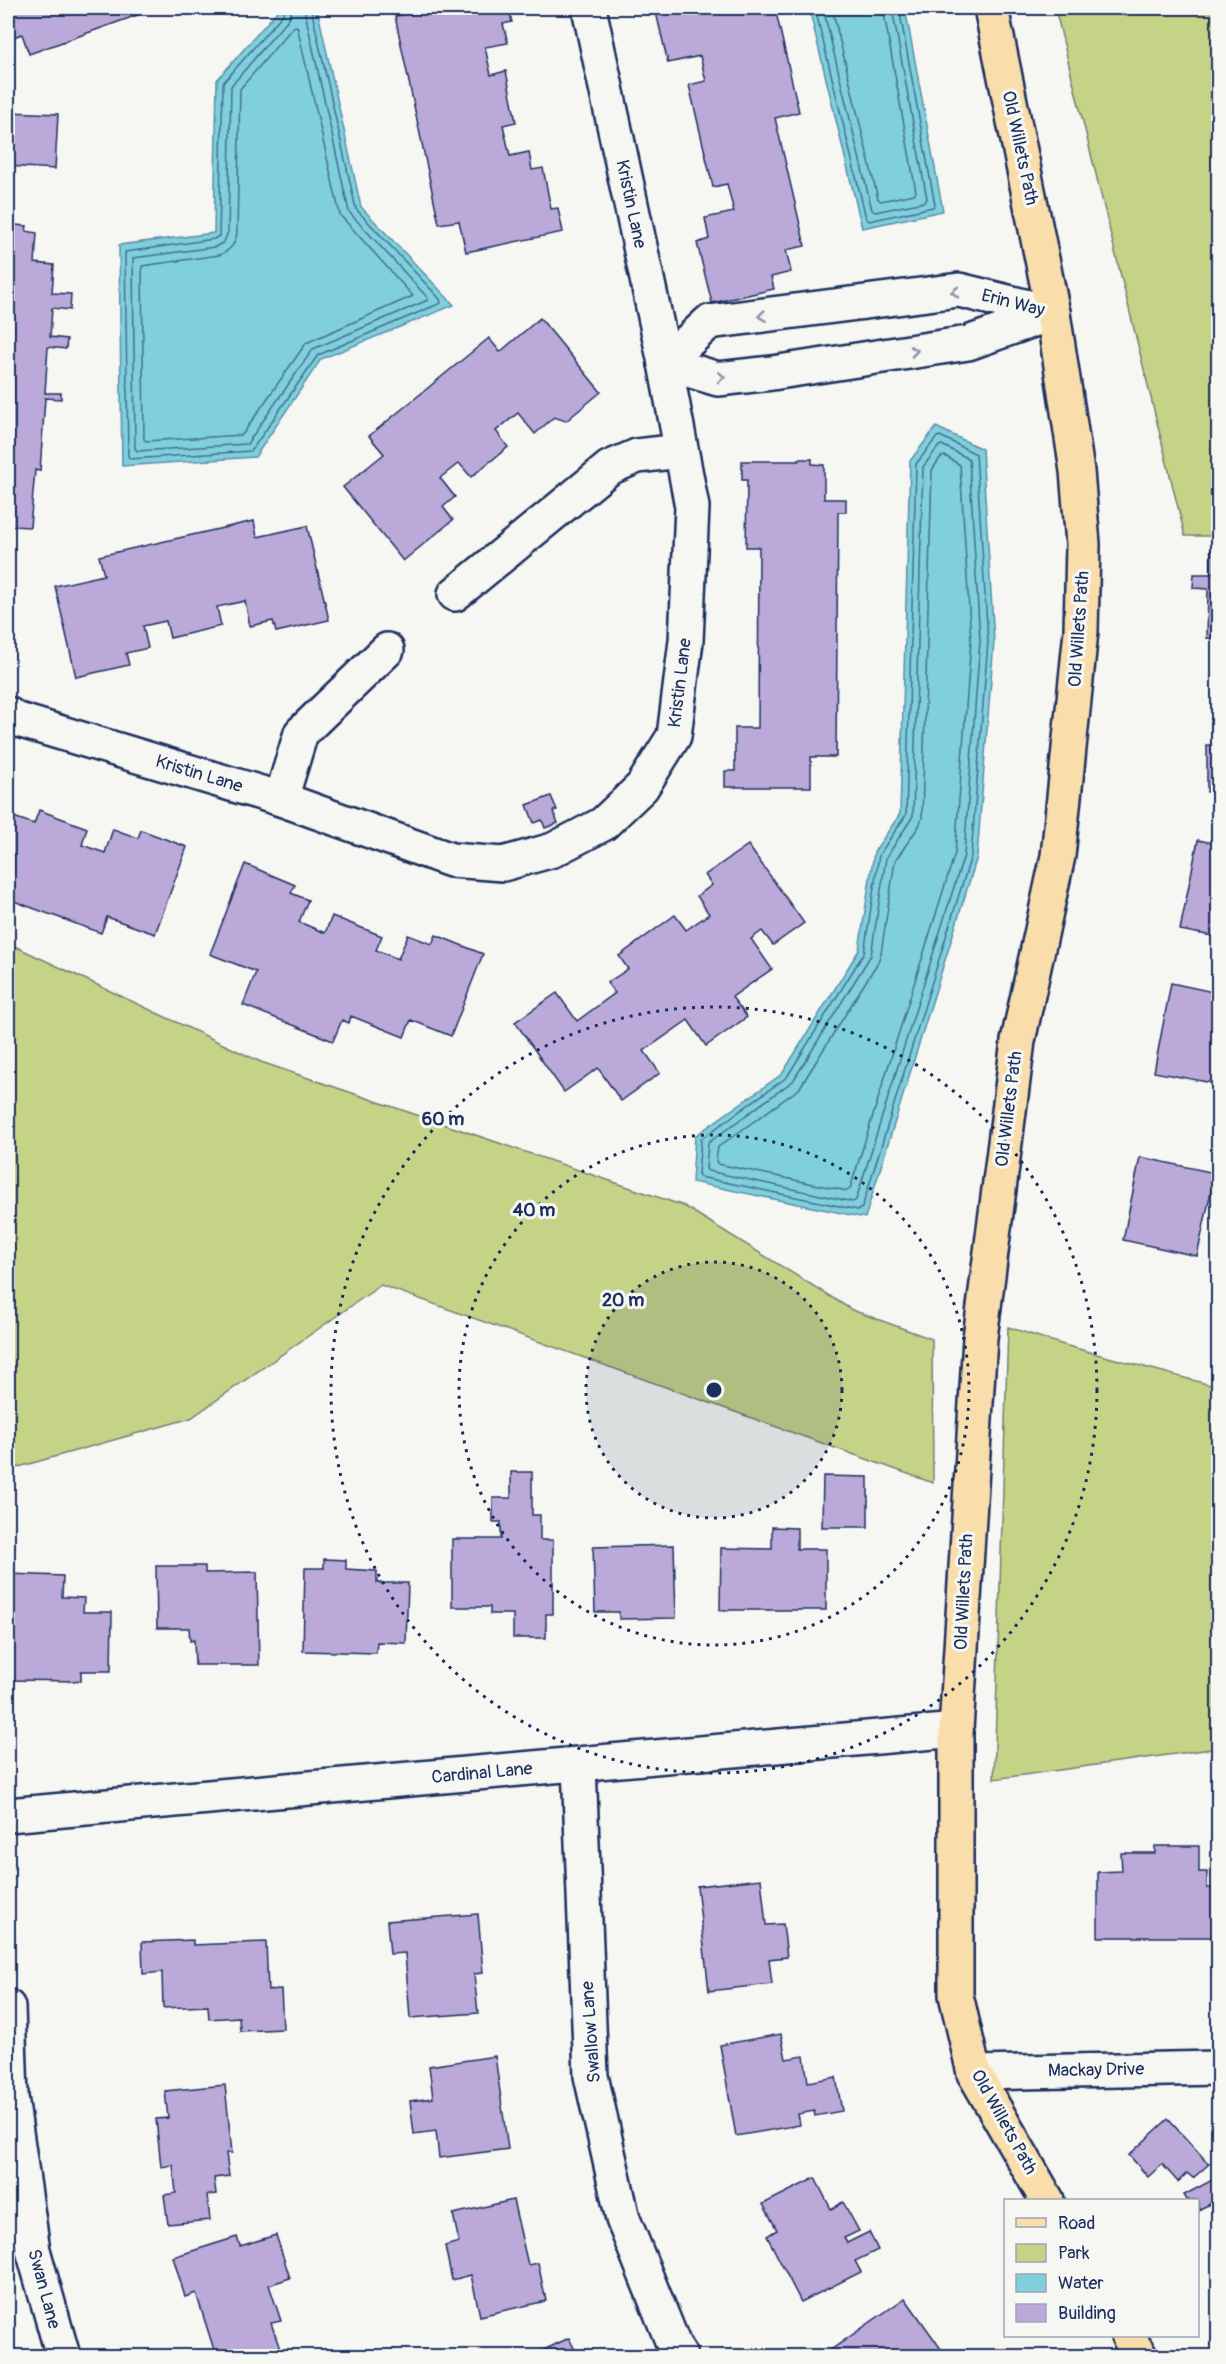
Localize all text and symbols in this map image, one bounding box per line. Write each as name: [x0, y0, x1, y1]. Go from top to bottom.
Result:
street label: Old Willets Path: [997, 89, 1043, 207]
street label: Kristin Lane: [610, 158, 652, 251]
street label: Erin Way: [979, 284, 1047, 322]
one-way arrow: [951, 286, 960, 298]
one-way arrow: [758, 309, 767, 322]
one-way arrow: [909, 346, 919, 358]
one-way arrow: [717, 371, 726, 383]
street label: Old Willets Path: [1063, 570, 1095, 688]
street label: Kristin Lane: [663, 637, 697, 729]
street label: Kristin Lane: [153, 750, 245, 798]
street label: Old Willets Path: [990, 1050, 1028, 1168]
text: 60 m: [422, 1108, 464, 1131]
text: 40 m: [513, 1199, 555, 1222]
text: 20 m: [602, 1289, 644, 1312]
centre of rings: [704, 1380, 724, 1400]
street label: Old Willets Path: [949, 1533, 979, 1651]
street label: Cardinal Lane: [431, 1757, 534, 1789]
street label: Swallow Lane: [576, 1980, 606, 2084]
street label: Mackay Drive: [1048, 2058, 1145, 2082]
street label: Old Willets Path: [966, 2066, 1042, 2178]
legend: [1004, 2199, 1199, 2337]
text: Road: [1058, 2212, 1095, 2235]
text: Park: [1058, 2242, 1090, 2265]
street label: Swan Lane: [22, 2247, 66, 2332]
text: Water: [1058, 2272, 1104, 2295]
text: Building: [1058, 2302, 1116, 2325]

